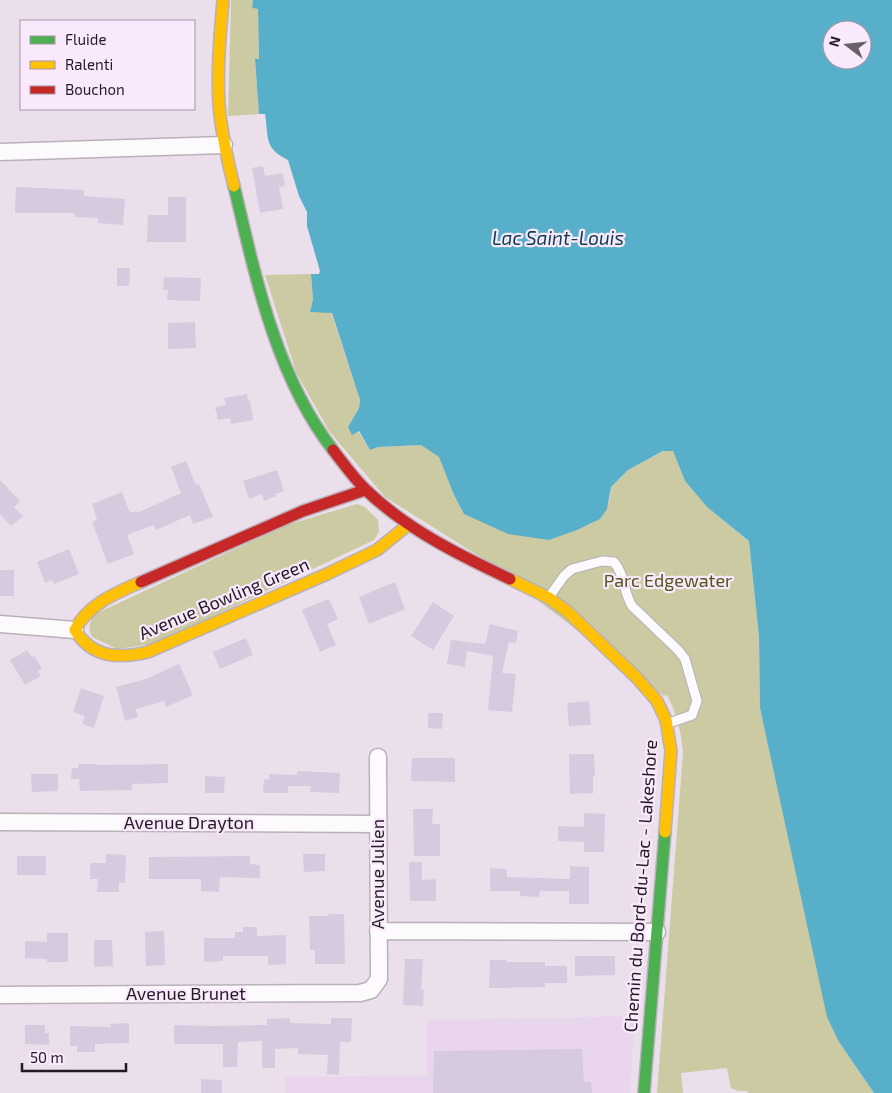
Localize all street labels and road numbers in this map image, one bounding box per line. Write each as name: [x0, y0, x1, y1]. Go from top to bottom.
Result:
street label: Avenue Bowling Green: [135, 552, 312, 644]
street label: Chemin du Bord-du-Lac - Lakeshore: [619, 739, 661, 1033]
street label: Avenue Drayton: [124, 811, 254, 833]
street label: Avenue Julien: [366, 819, 388, 929]
street label: Avenue Brunet: [126, 982, 246, 1004]

